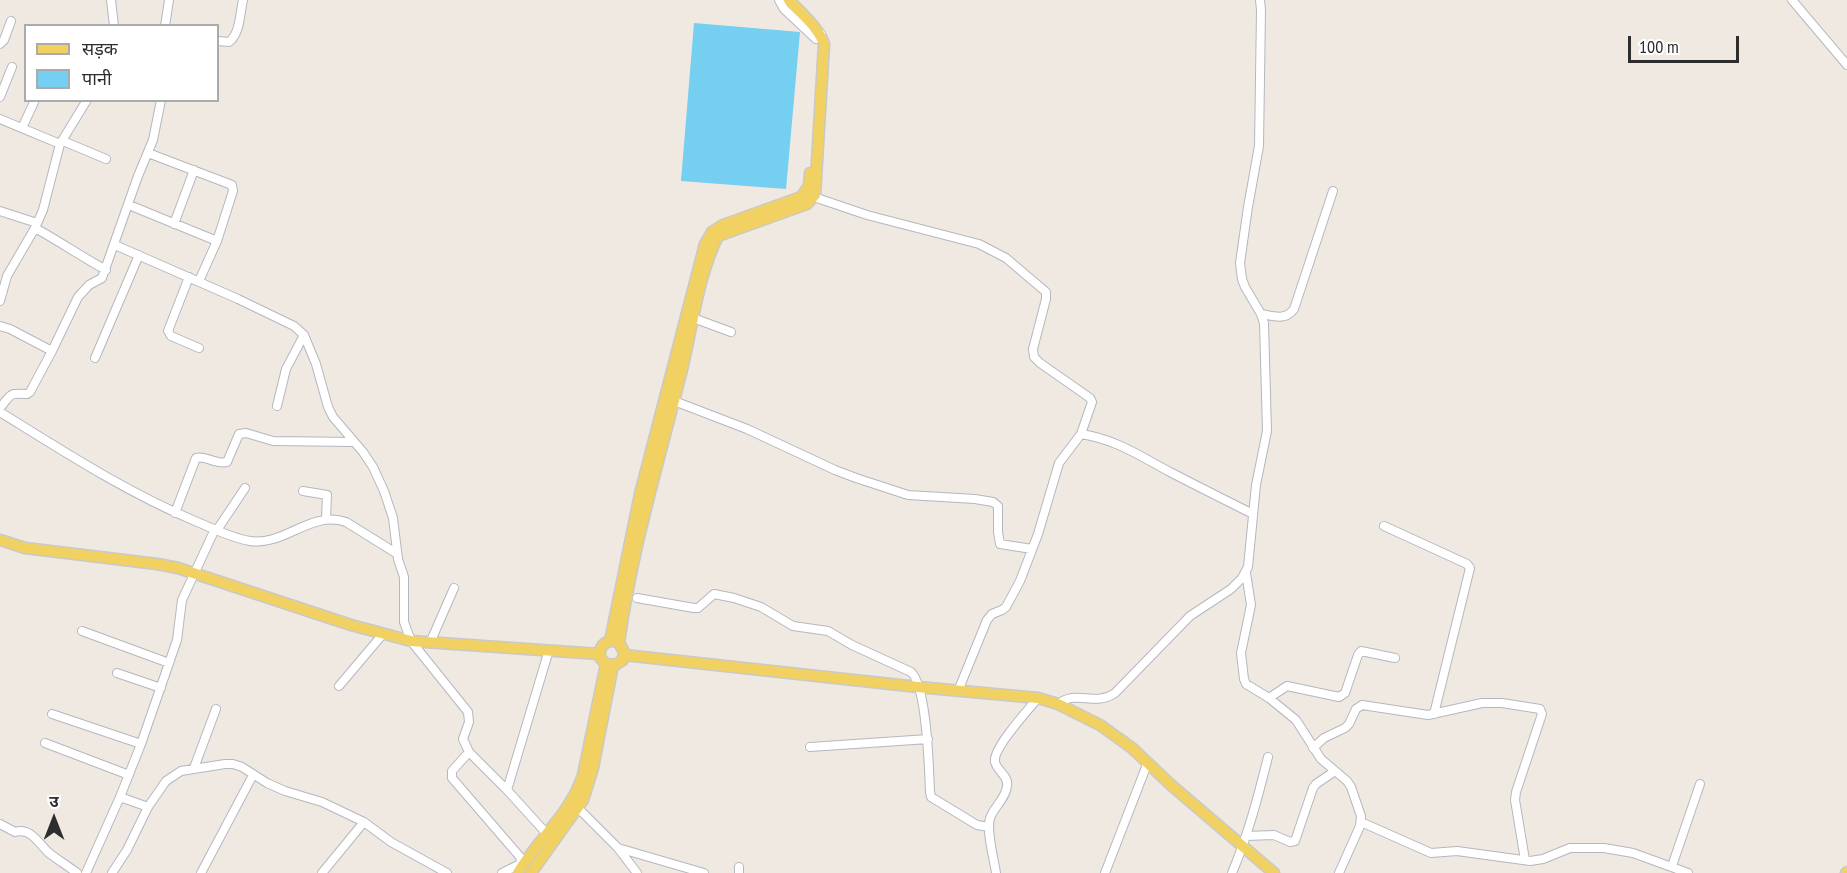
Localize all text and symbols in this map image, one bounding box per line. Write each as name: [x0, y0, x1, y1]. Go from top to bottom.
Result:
legend: [24, 24, 219, 102]
scale bar: [1631, 24, 1742, 62]
text: 100 m: [1639, 35, 1679, 58]
text: सड़क: [82, 37, 118, 60]
text: पानी: [82, 67, 112, 90]
north arrow: [24, 789, 84, 849]
text: उ: [49, 791, 59, 811]

